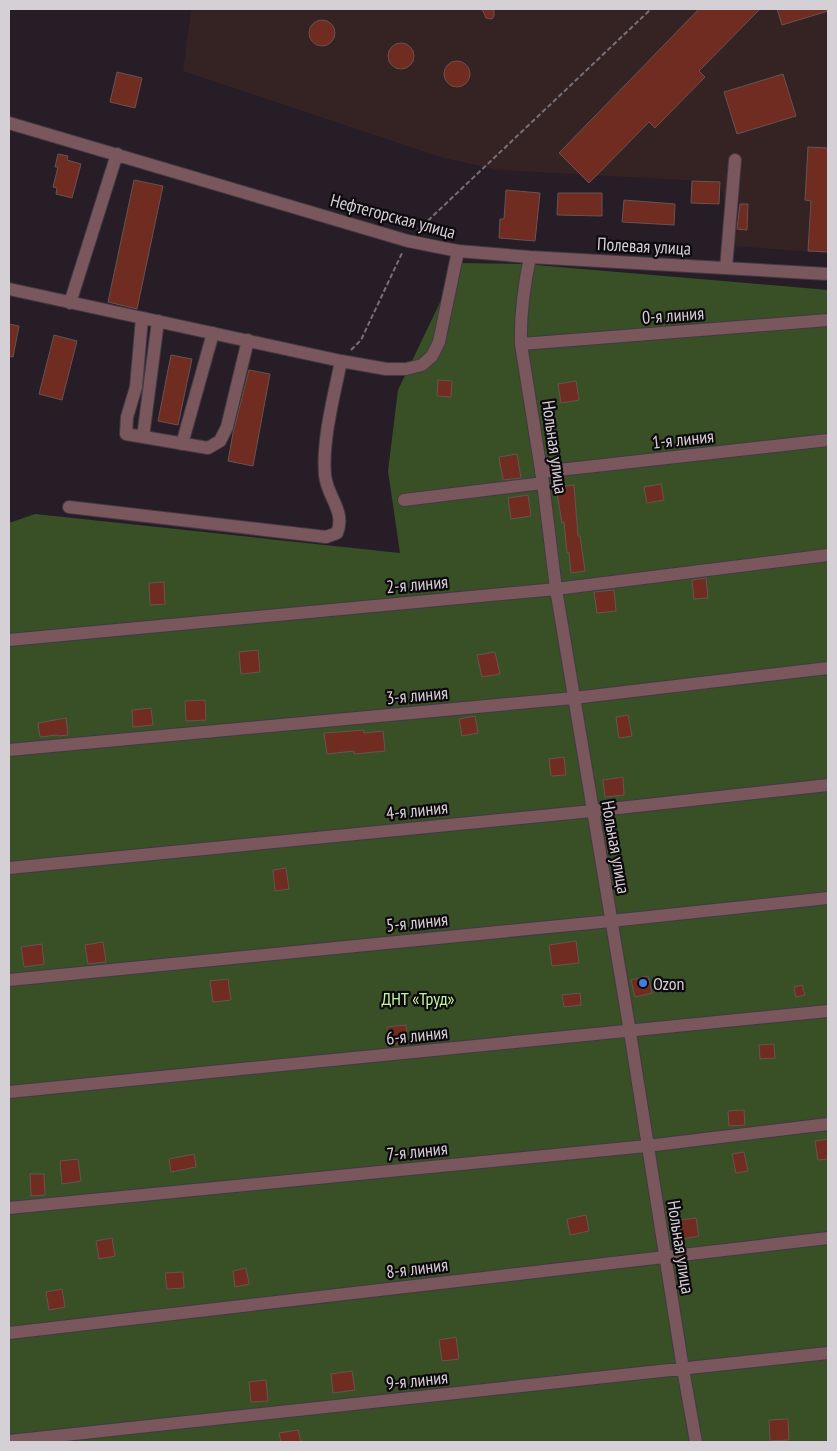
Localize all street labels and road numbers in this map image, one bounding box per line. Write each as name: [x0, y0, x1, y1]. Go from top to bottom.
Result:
street label: Нефтегорская улица: [328, 188, 458, 244]
street label: Полевая улица: [596, 232, 692, 260]
street label: 0-я линия: [641, 301, 705, 329]
street label: Нольная улица: [537, 399, 573, 495]
street label: 1-я линия: [651, 424, 715, 454]
street label: 2-я линия: [385, 570, 449, 598]
street label: 3-я линия: [385, 681, 449, 709]
street label: 4-я линия: [385, 795, 449, 825]
street label: Нольная улица: [596, 799, 636, 895]
street label: 5-я линия: [385, 907, 449, 937]
street label: 6-я линия: [385, 1020, 449, 1050]
street label: 7-я линия: [385, 1136, 449, 1166]
street label: Нольная улица: [662, 1199, 700, 1295]
street label: 8-я линия: [385, 1253, 449, 1283]
street label: 9-я линия: [385, 1365, 449, 1395]

